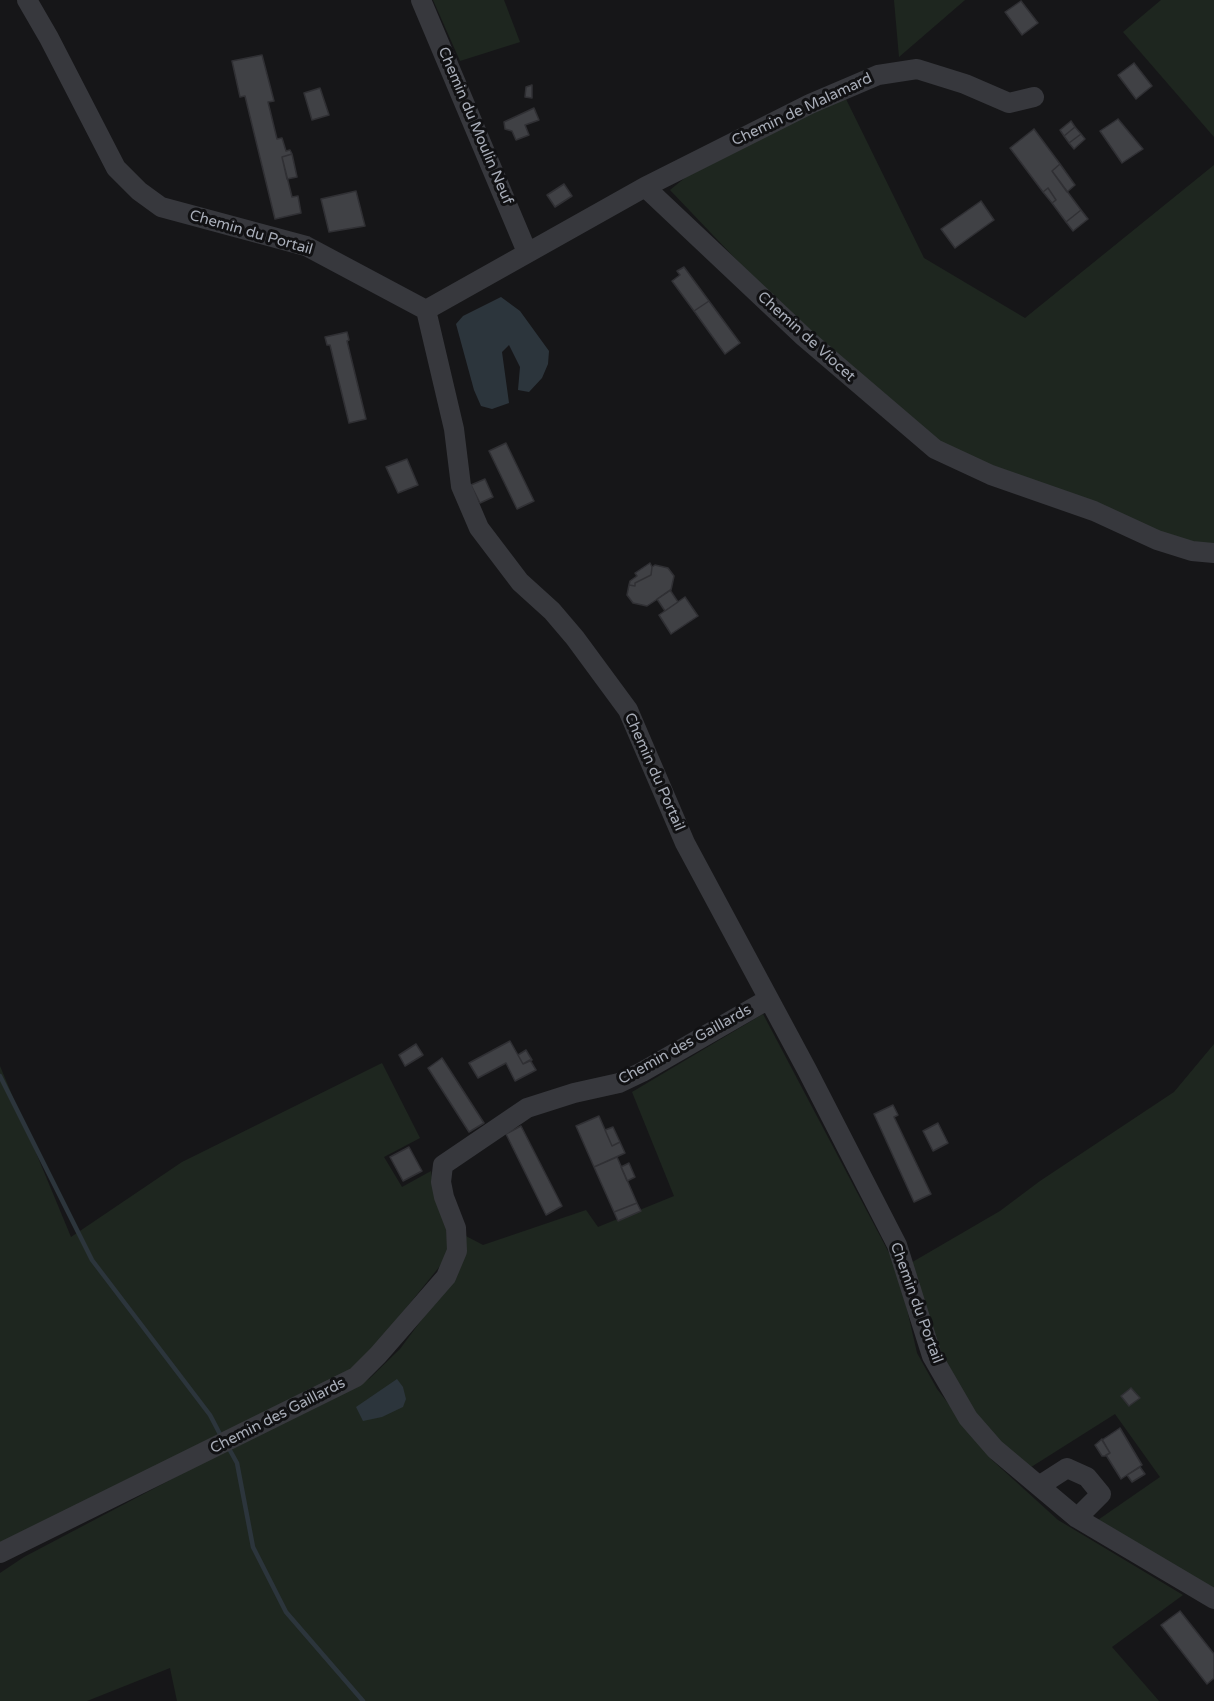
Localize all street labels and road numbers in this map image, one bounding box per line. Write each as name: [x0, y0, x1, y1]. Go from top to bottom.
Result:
street label: Chemin du Moulin Neuf: [434, 45, 516, 207]
street label: Chemin de Malamard: [729, 70, 875, 150]
street label: Chemin du Portail: [187, 207, 315, 259]
street label: Chemin de Viocet: [753, 288, 859, 386]
street label: Chemin du Portail: [620, 710, 688, 834]
street label: Chemin des Gaillards: [615, 1001, 755, 1089]
street label: Chemin du Portail: [886, 1240, 946, 1366]
street label: Chemin des Gaillards: [207, 1374, 349, 1458]

